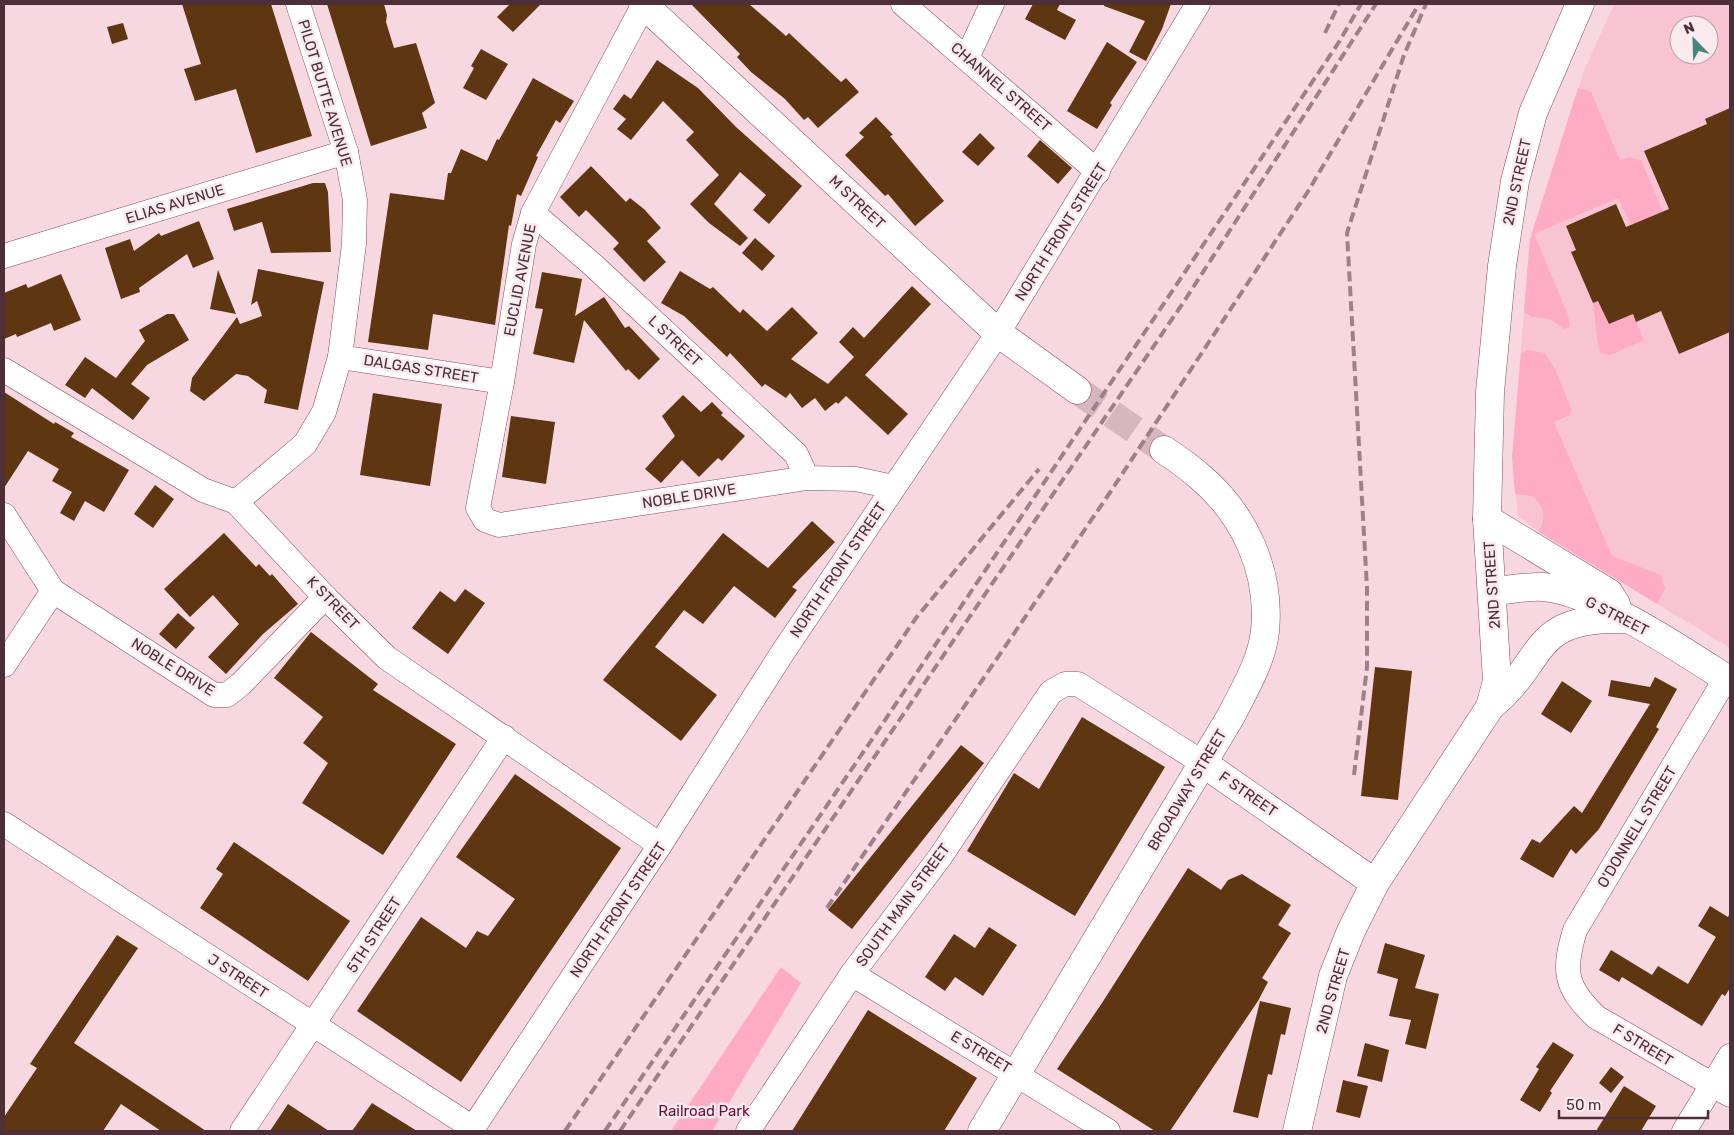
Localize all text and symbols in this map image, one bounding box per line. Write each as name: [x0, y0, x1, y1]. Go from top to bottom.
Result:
north arrow: [1669, 15, 1719, 65]
street label: PILOT BUTTE AVENUE: [294, 17, 356, 169]
text: N: [1681, 19, 1697, 38]
street label: CHANNEL STREET: [947, 39, 1055, 136]
street label: 2ND STREET: [1499, 137, 1535, 227]
street label: NORTH FRONT STREET: [1011, 160, 1111, 304]
street label: M STREET: [825, 171, 889, 233]
street label: ELIAS AVENUE: [123, 180, 227, 228]
street label: EUCLID AVENUE: [500, 222, 540, 338]
street label: L STREET: [645, 312, 706, 370]
street label: DALGAS STREET: [362, 351, 480, 387]
street label: NOBLE DRIVE: [641, 480, 737, 512]
street label: NORTH FRONT STREET: [786, 499, 890, 641]
street label: 2ND STREET: [1480, 540, 1504, 629]
street label: K STREET: [303, 573, 363, 634]
street label: G STREET: [1582, 592, 1652, 640]
street label: NOBLE DRIVE: [128, 634, 218, 700]
street label: BROADWAY STREET: [1144, 726, 1230, 854]
street label: O'DONNELL STREET: [1594, 763, 1681, 891]
street label: F STREET: [1215, 767, 1281, 821]
street label: NORTH FRONT STREET: [566, 839, 670, 981]
street label: SOUTH MAIN STREET: [852, 840, 954, 970]
street label: 5TH STREET: [343, 894, 405, 976]
street label: 2ND STREET: [1312, 946, 1354, 1036]
street label: J STREET: [205, 950, 272, 1002]
street label: F STREET: [1610, 1020, 1677, 1070]
street label: E STREET: [947, 1027, 1015, 1077]
scale bar: [1559, 1088, 1708, 1120]
text: 50 m: [1566, 1096, 1601, 1114]
park label: Railroad Park: [658, 1102, 750, 1120]

